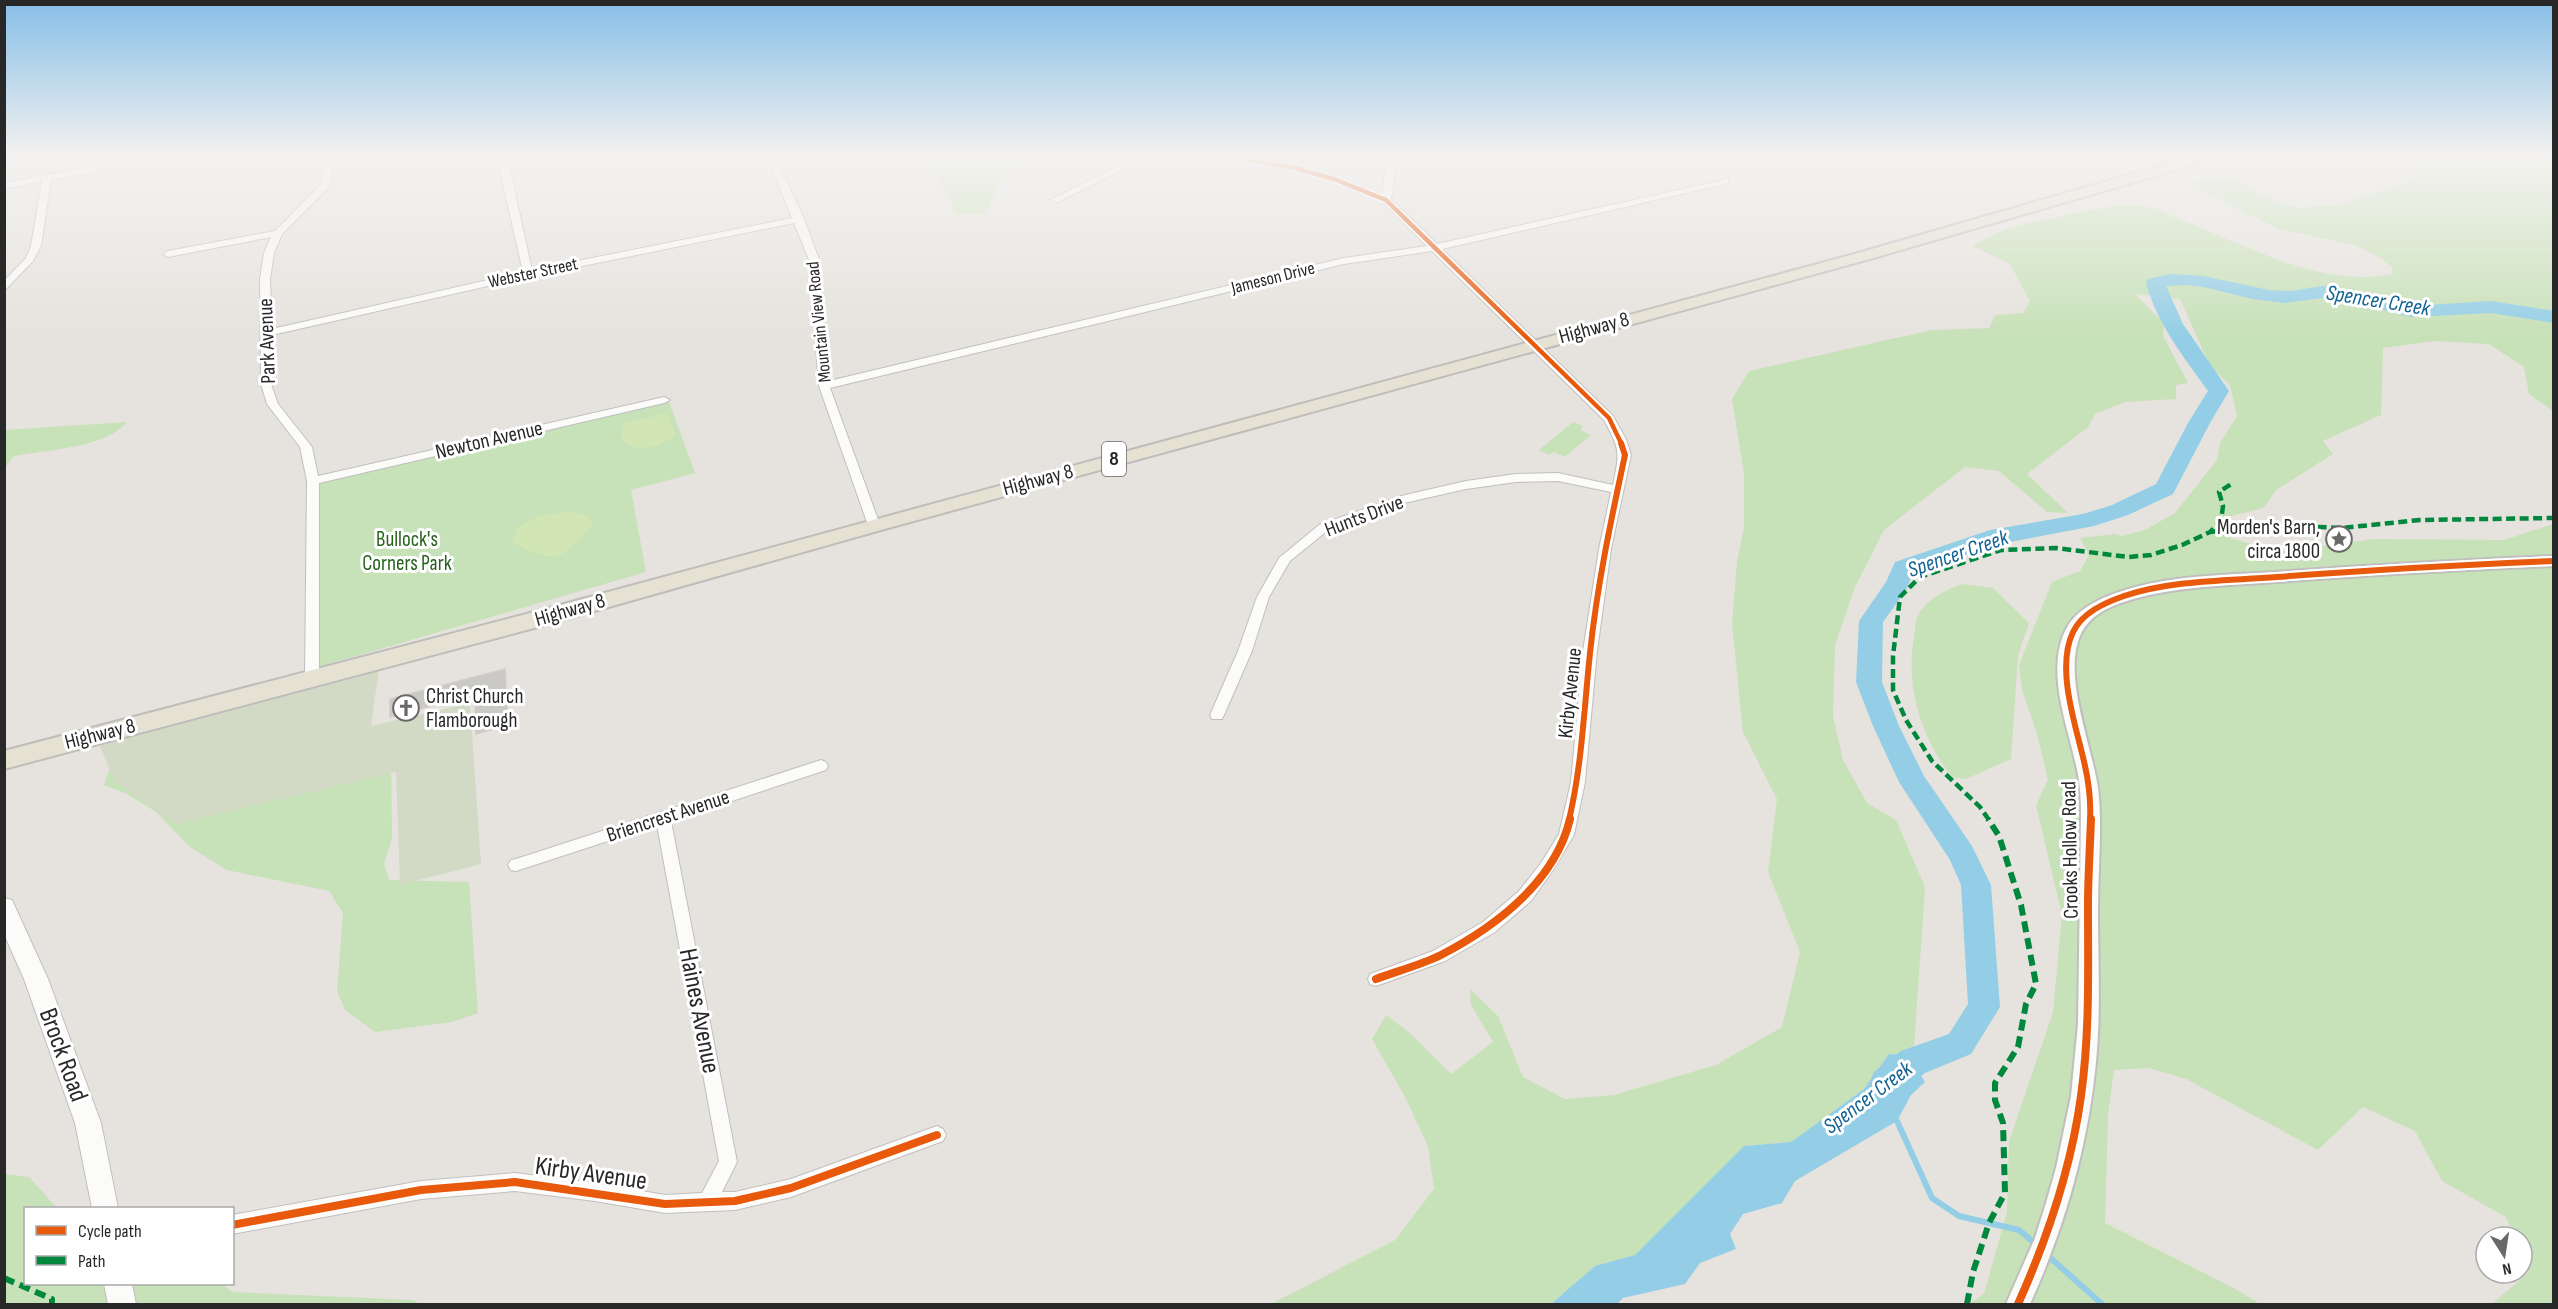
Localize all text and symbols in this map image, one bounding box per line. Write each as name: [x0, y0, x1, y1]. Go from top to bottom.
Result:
street label: Webster Street: [486, 253, 580, 293]
street label: Jameson Drive: [1228, 257, 1317, 299]
street label: Mountain View Road: [802, 261, 836, 383]
water label: Spencer Creek: [2324, 280, 2432, 323]
street label: Park Avenue: [253, 298, 281, 384]
street label: Highway 8: [1556, 307, 1632, 349]
street label: Newton Avenue: [433, 416, 545, 464]
road number: 8: [1102, 442, 1126, 476]
street label: Highway 8: [1000, 459, 1076, 501]
street label: Hunts Drive: [1321, 490, 1407, 542]
place label: Morden's Barn, circa 1800: [2217, 515, 2320, 564]
water label: Spencer Creek: [1904, 524, 2012, 584]
place icon: Morden's Barn, circa 1800: [2324, 524, 2354, 554]
park label: Bullock's Corners Park: [362, 527, 452, 576]
street label: Highway 8: [532, 588, 608, 632]
street label: Kirby Avenue: [1553, 647, 1587, 739]
place label: Christ Church Flamborough: [426, 684, 523, 733]
church icon: Christ Church Flamborough: [391, 693, 421, 723]
street label: Highway 8: [62, 713, 138, 755]
street label: Crooks Hollow Road: [2056, 781, 2084, 919]
street label: Briencrest Avenue: [603, 784, 733, 848]
street label: Haines Avenue: [672, 946, 726, 1076]
street label: Brock Road: [32, 1004, 94, 1106]
water label: Spencer Creek: [1818, 1055, 1918, 1140]
street label: Kirby Avenue: [533, 1151, 649, 1197]
legend: [24, 1207, 234, 1285]
text: Cycle path: [78, 1221, 142, 1242]
north arrow: [2474, 1225, 2534, 1285]
text: Path: [78, 1251, 106, 1272]
text: N: [2501, 1258, 2513, 1278]

